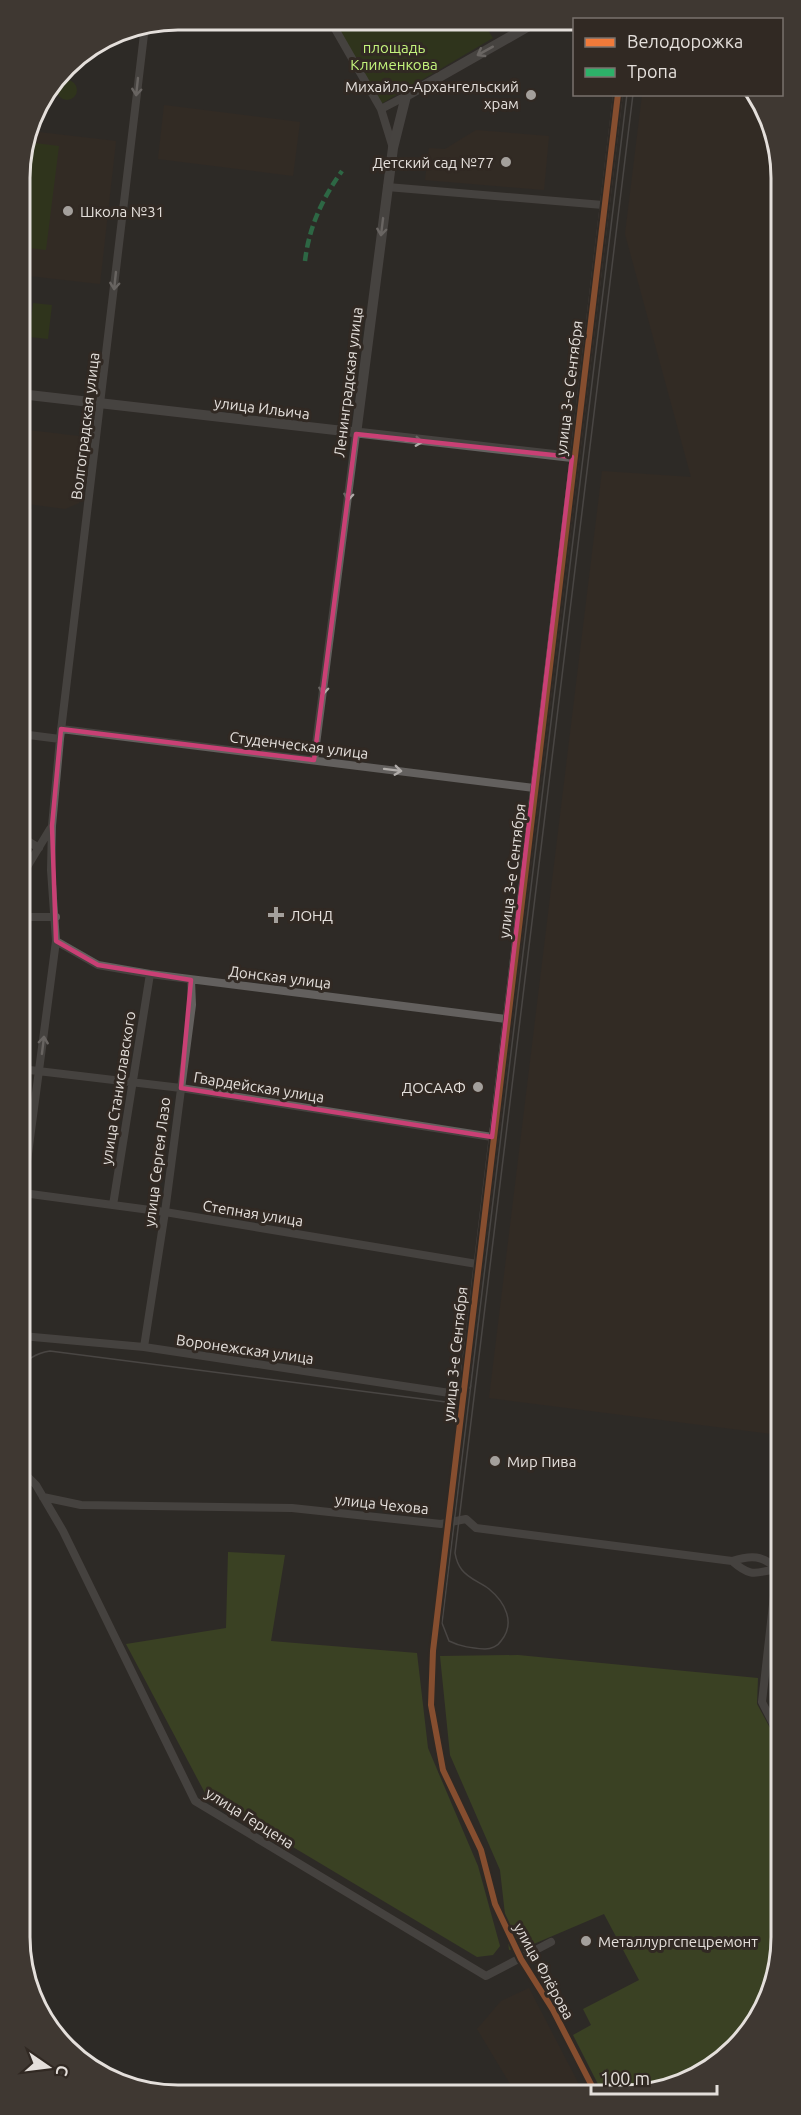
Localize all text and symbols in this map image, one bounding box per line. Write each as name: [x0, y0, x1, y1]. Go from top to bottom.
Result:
legend: [573, 18, 783, 96]
text: Велодорожка: [627, 31, 743, 51]
park label: площадь Клименкова: [350, 39, 438, 73]
one-way arrow: [477, 45, 494, 57]
text: Тропа: [627, 61, 677, 81]
one-way arrow: [131, 77, 142, 97]
place label: Михайло-Архангельский храм: [345, 78, 519, 112]
marker: Михайло-Архангельский храм: [524, 88, 538, 102]
place label: Детский сад №77: [372, 154, 494, 171]
marker: Детский сад №77: [499, 155, 513, 169]
place label: Школа №31: [80, 203, 164, 220]
marker: Школа №31: [61, 204, 75, 218]
one-way arrow: [377, 217, 388, 237]
one-way arrow: [110, 271, 121, 290]
street label: Ленинградская улица: [330, 306, 366, 458]
street label: улица 3-е Сентября: [552, 320, 586, 456]
street label: Волгоградская улица: [68, 351, 102, 501]
street label: улица Ильича: [213, 394, 311, 422]
one-way arrow: [404, 436, 424, 447]
one-way arrow: [343, 482, 354, 502]
one-way arrow: [318, 675, 329, 695]
street label: Студенческая улица: [229, 728, 369, 762]
one-way arrow: [383, 765, 402, 776]
street label: улица 3-е Сентября: [495, 803, 529, 939]
marker: ЛОНД: [267, 906, 285, 924]
place label: ЛОНД: [290, 907, 333, 924]
street label: Донская улица: [228, 962, 332, 992]
street label: улица Станиславского: [97, 1010, 139, 1166]
one-way arrow: [38, 1035, 49, 1055]
street label: Гвардейская улица: [192, 1068, 326, 1106]
place label: ДОСААФ: [402, 1079, 466, 1096]
marker: ДОСААФ: [471, 1080, 485, 1094]
street label: улица Сергея Лазо: [141, 1096, 173, 1228]
street label: Степная улица: [202, 1197, 304, 1229]
street label: улица 3-е Сентября: [439, 1286, 471, 1422]
street label: Воронежская улица: [175, 1331, 315, 1367]
place label: Мир Пива: [507, 1453, 576, 1470]
marker: Мир Пива: [488, 1454, 502, 1468]
street label: улица Чехова: [334, 1491, 430, 1517]
street label: улица Герцена: [203, 1784, 297, 1852]
street label: улица Флёрова: [510, 1920, 578, 2022]
place label: Металлургспецремонт: [598, 1933, 758, 1950]
marker: Металлургспецремонт: [579, 1934, 593, 1948]
north arrow: [18, 2037, 78, 2097]
scale bar: [591, 2058, 717, 2096]
text: С: [53, 2063, 73, 2078]
text: 100 m: [600, 2068, 650, 2088]

